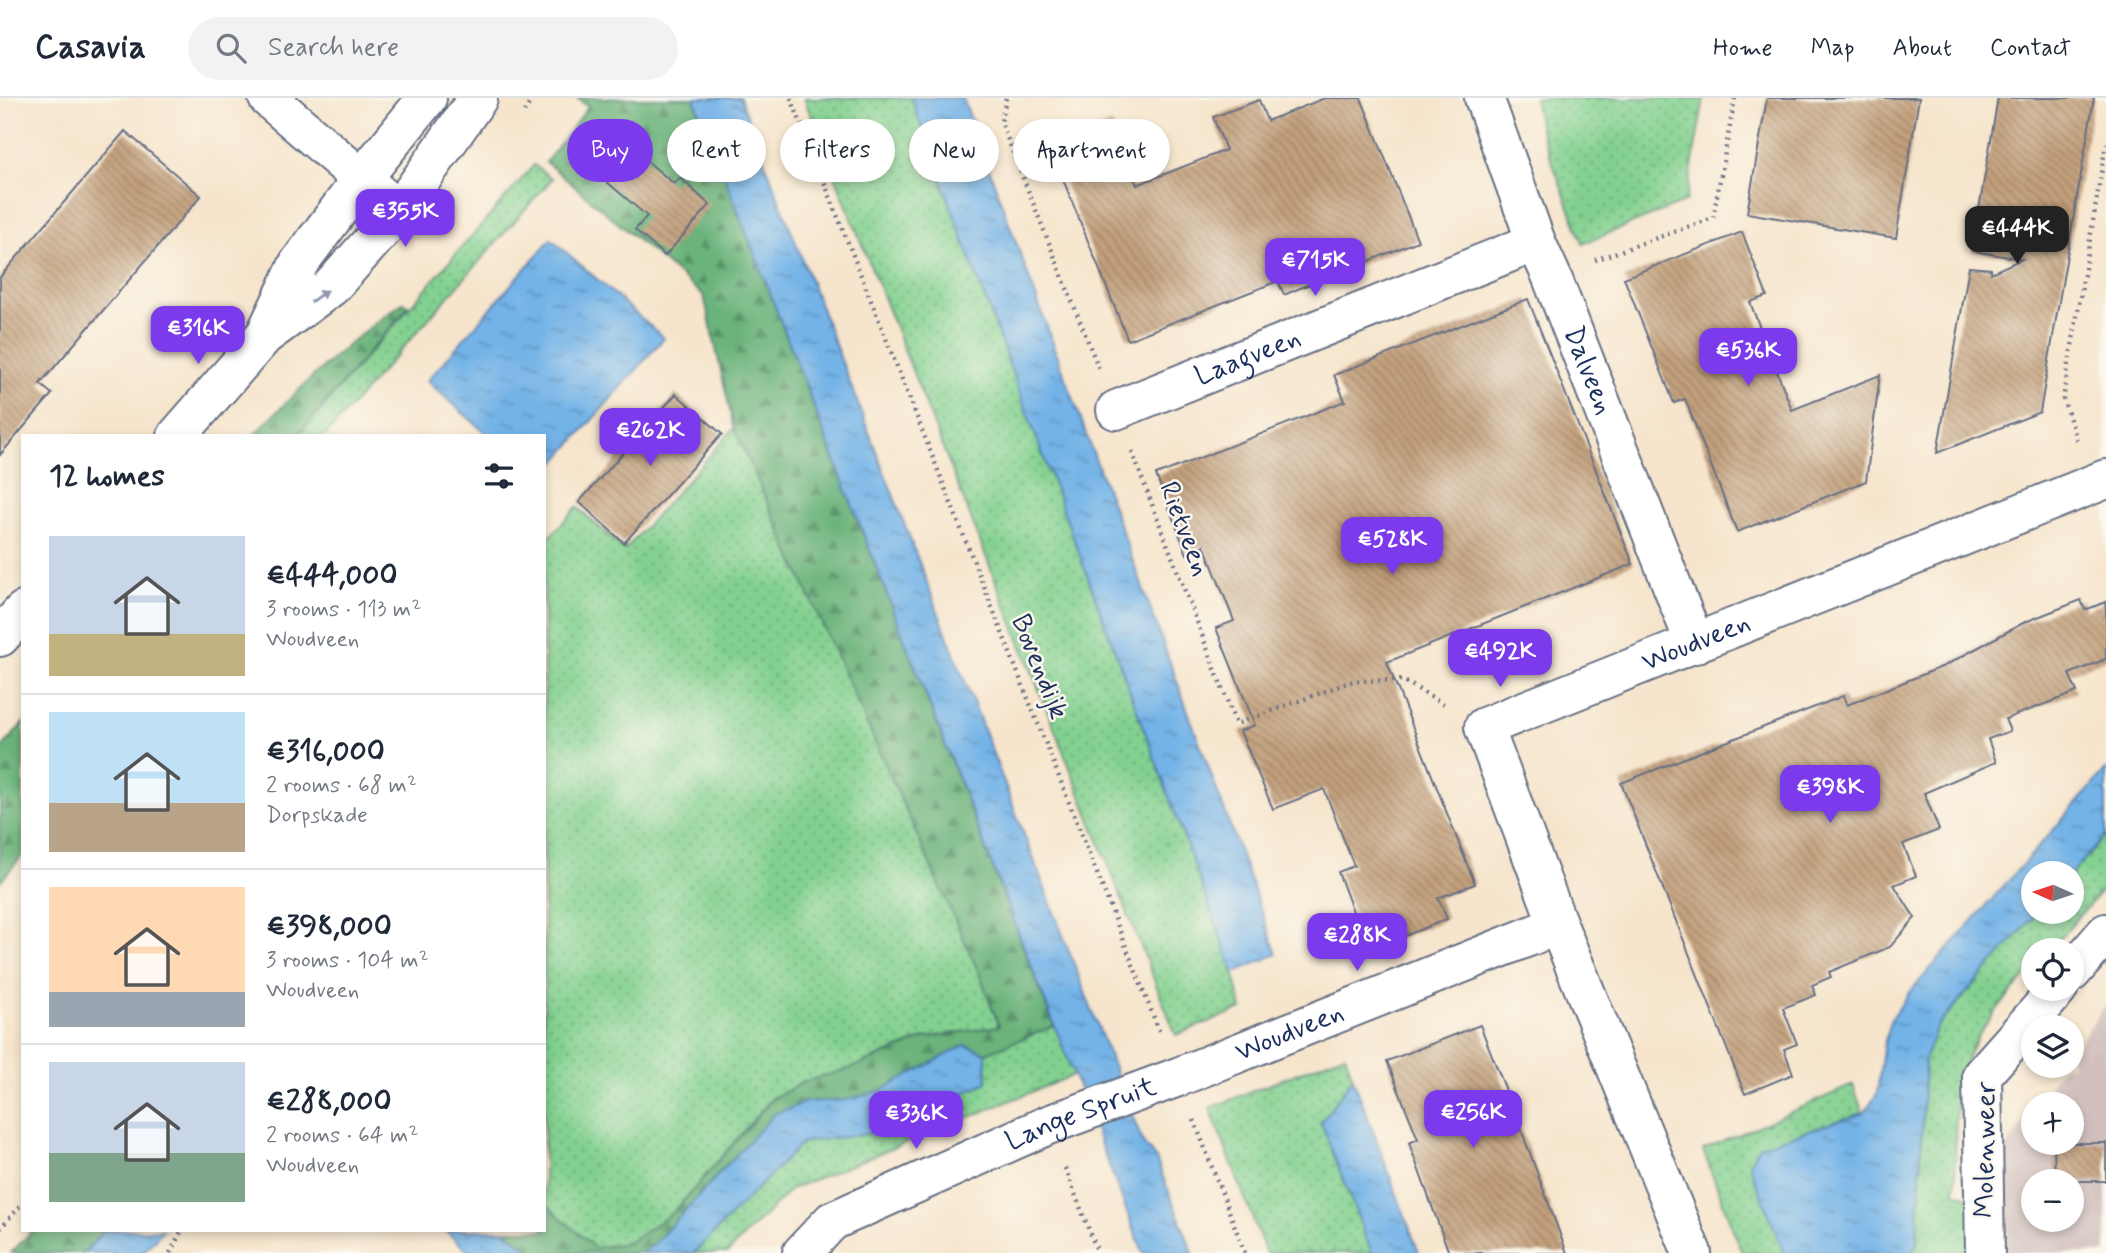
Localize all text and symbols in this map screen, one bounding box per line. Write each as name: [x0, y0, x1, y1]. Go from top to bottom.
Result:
search box: [188, 17, 678, 80]
text: Casavia: [35, 26, 146, 70]
icon: search: [212, 29, 250, 67]
text: Search here: [268, 31, 399, 65]
text: Home: [1713, 33, 1773, 64]
text: Map: [1811, 33, 1855, 64]
text: About: [1893, 33, 1952, 64]
text: Contact: [1990, 33, 2071, 64]
chip: Buy: [567, 119, 653, 182]
chip: Rent: [667, 119, 766, 182]
chip: Filters: [780, 119, 895, 182]
chip: New: [909, 119, 999, 182]
chip: Apartment: [1013, 119, 1170, 182]
pin: €355K: [356, 190, 454, 249]
text: €355K: [372, 197, 438, 227]
pin: €444K: [1968, 206, 2066, 266]
text: €444K: [1981, 214, 2053, 244]
pin: €715K: [1266, 238, 1364, 298]
text: €715K: [1281, 246, 1349, 276]
one-way arrow: [310, 289, 329, 303]
pin: €316K: [149, 306, 247, 366]
text: €316K: [167, 314, 229, 344]
street label: Laagveen: [1189, 319, 1306, 395]
street label: Dalveen: [1554, 321, 1622, 420]
pin: €536K: [1699, 328, 1797, 388]
text: €536K: [1715, 336, 1781, 366]
pin: €262K: [601, 408, 699, 468]
text: €262K: [615, 416, 685, 446]
text: 12 homes: [49, 457, 165, 496]
icon: filters: [480, 457, 518, 495]
street label: Rietveen: [1149, 477, 1219, 581]
pin: €528K: [1343, 518, 1441, 577]
text: €528K: [1357, 525, 1427, 555]
text: €444,000: [266, 556, 398, 595]
icon: home: [105, 564, 189, 648]
text: 3 rooms · 113 m²: [266, 595, 421, 625]
street label: Woudveen: [1636, 604, 1756, 681]
street label: Bovendijk: [1001, 609, 1077, 725]
text: Woudveen: [266, 625, 359, 655]
pin: €492K: [1451, 630, 1549, 689]
text: €492K: [1464, 637, 1536, 667]
text: €316,000: [266, 732, 385, 771]
icon: home: [105, 740, 189, 824]
pin: €398K: [1781, 766, 1879, 825]
text: 2 rooms · 68 m²: [266, 771, 417, 801]
text: €398K: [1796, 773, 1864, 803]
text: Dorpskade: [266, 801, 368, 831]
north arrow: [2021, 861, 2084, 924]
map controls: [2021, 861, 2084, 1232]
text: €398,000: [266, 907, 392, 946]
pin: €288K: [1308, 914, 1406, 973]
icon: home: [105, 915, 189, 999]
text: €288K: [1323, 921, 1391, 951]
button: locate: [2021, 938, 2084, 1001]
text: 3 rooms · 104 m²: [266, 946, 429, 976]
text: Woudveen: [266, 976, 359, 1006]
street label: Woudveen: [1230, 994, 1349, 1071]
button: layers: [2021, 1015, 2084, 1078]
street label: Lange Spruit: [1000, 1068, 1162, 1160]
street label: Molenweer: [1966, 1081, 2006, 1219]
text: €288,000: [266, 1082, 392, 1121]
icon: home: [105, 1090, 189, 1174]
pin: €256K: [1424, 1090, 1522, 1150]
pin: €336K: [867, 1091, 965, 1151]
button: +: [2021, 1092, 2084, 1155]
text: €256K: [1440, 1098, 1506, 1128]
text: €336K: [885, 1099, 947, 1129]
text: 2 rooms · 64 m²: [266, 1121, 418, 1151]
text: Woudveen: [266, 1151, 359, 1181]
button: −: [2021, 1169, 2084, 1232]

